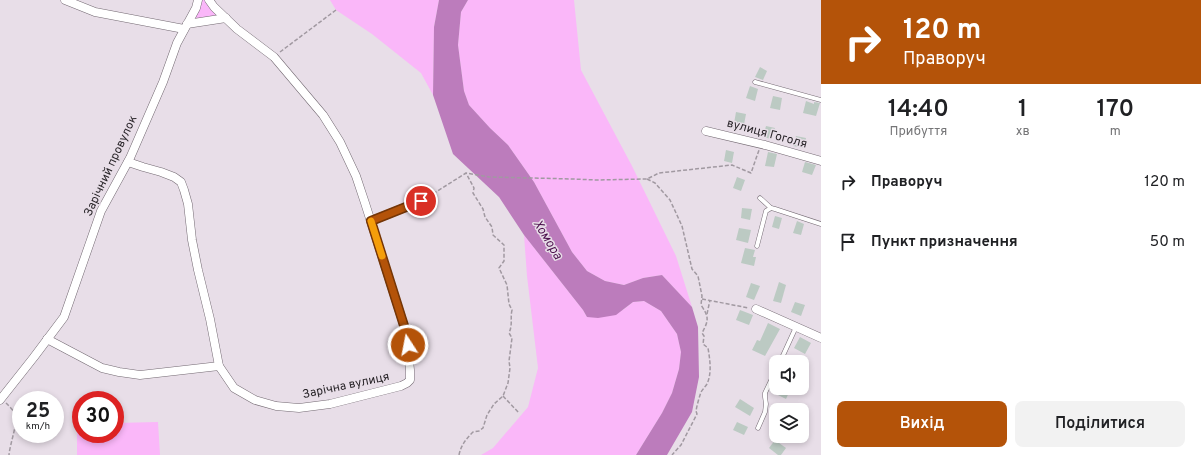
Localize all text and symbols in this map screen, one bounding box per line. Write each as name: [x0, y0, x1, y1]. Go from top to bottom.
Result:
text: 120 m: [903, 13, 981, 49]
icon: right: [837, 16, 889, 68]
text: Праворуч: [903, 48, 986, 71]
text: 14:40: [888, 95, 949, 125]
text: 1: [1018, 95, 1027, 125]
text: 170: [1097, 95, 1134, 125]
street label: Зарічний провулок: [81, 113, 141, 219]
street label: вулиця Гоголя: [725, 116, 809, 152]
text: Прибуття: [889, 124, 947, 140]
text: хв: [1016, 124, 1030, 140]
text: m: [1110, 124, 1121, 140]
icon: right: [837, 171, 859, 193]
text: Праворуч: [871, 173, 942, 192]
text: 120 m: [1144, 173, 1185, 192]
pin: [404, 184, 438, 218]
icon: arrive: [410, 190, 432, 212]
water label: Хомора: [529, 217, 565, 263]
icon: arrive: [837, 231, 859, 253]
text: Пункт призначення: [871, 233, 1018, 252]
text: 50 m: [1150, 233, 1185, 252]
position arrow: [387, 324, 429, 366]
map controls: [769, 355, 809, 443]
button: sound: [769, 355, 809, 395]
street label: Зарічна вулиця: [301, 369, 391, 403]
speed limit sign: 30: [72, 391, 124, 443]
text: 25: [26, 399, 50, 425]
button: Вихід: [837, 401, 1007, 447]
button: Поділитися: [1015, 401, 1185, 447]
button: layers: [769, 403, 809, 443]
text: km/h: [26, 420, 50, 433]

